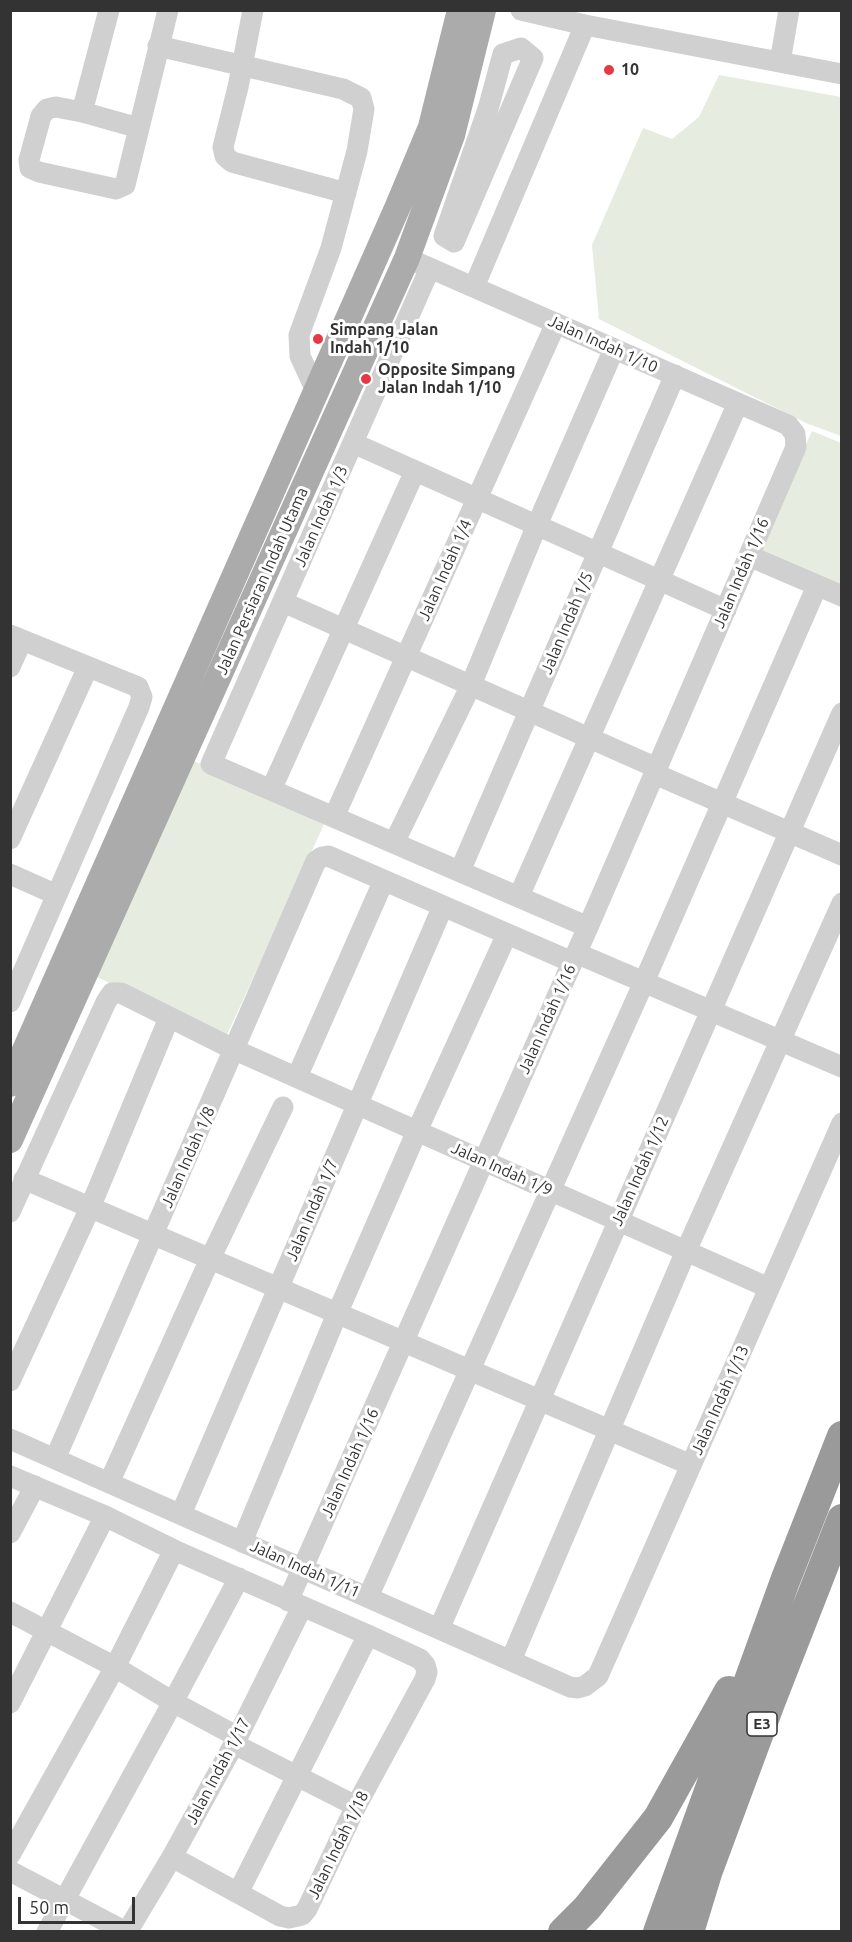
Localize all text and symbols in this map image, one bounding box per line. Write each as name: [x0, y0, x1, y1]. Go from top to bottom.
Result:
place label: 10: [621, 60, 639, 80]
marker: 10: [602, 63, 616, 77]
street label: Jalan Indah 1/10: [545, 311, 661, 377]
place label: Simpang Jalan Indah 1/10: [330, 320, 438, 358]
marker: Simpang Jalan Indah 1/10: [311, 332, 325, 346]
place label: Opposite Simpang Jalan Indah 1/10: [378, 360, 515, 398]
marker: Opposite Simpang Jalan Indah 1/10: [359, 372, 373, 386]
street label: Jalan Indah 1/3: [290, 462, 352, 570]
street label: Jalan Persiaran Indah Utama: [212, 485, 312, 677]
street label: Jalan Indah 1/16: [709, 515, 773, 631]
street label: Jalan Indah 1/4: [414, 516, 476, 624]
street label: Jalan Indah 1/5: [537, 569, 597, 677]
street label: Jalan Indah 1/16: [514, 961, 580, 1077]
street label: Jalan Indah 1/8: [157, 1103, 219, 1211]
street label: Jalan Indah 1/12: [607, 1113, 673, 1229]
street label: Jalan Indah 1/9: [448, 1138, 556, 1200]
street label: Jalan Indah 1/7: [282, 1156, 342, 1264]
street label: Jalan Indah 1/13: [687, 1342, 753, 1458]
street label: Jalan Indah 1/16: [317, 1405, 383, 1521]
street label: Jalan Indah 1/11: [247, 1536, 363, 1602]
road number: E3: [747, 1712, 777, 1736]
street label: Jalan Indah 1/17: [182, 1714, 254, 1828]
street label: Jalan Indah 1/18: [304, 1788, 372, 1902]
scale bar: [21, 1885, 138, 1923]
text: 50 m: [29, 1897, 69, 1917]

